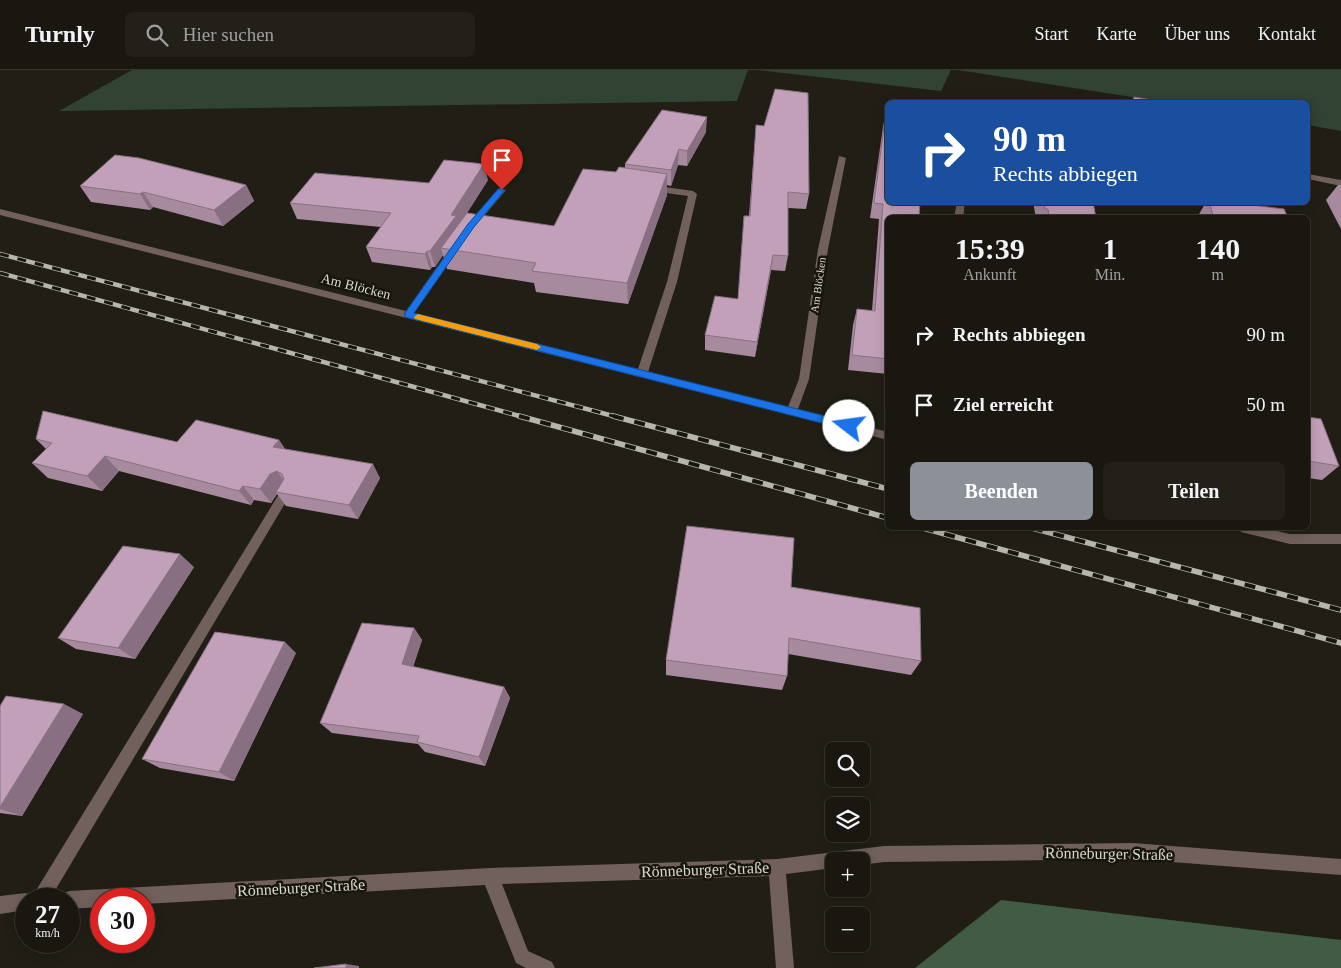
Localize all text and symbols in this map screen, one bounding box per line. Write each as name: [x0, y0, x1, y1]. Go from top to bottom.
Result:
search box: [125, 12, 475, 57]
text: Turnly: [25, 21, 95, 47]
icon: search: [143, 21, 171, 49]
text: Hier suchen: [183, 24, 274, 45]
text: Start: [1035, 24, 1069, 44]
text: Karte: [1097, 24, 1137, 44]
text: Über uns: [1165, 24, 1230, 44]
text: Kontakt: [1258, 24, 1316, 44]
icon: right: [910, 120, 975, 185]
text: 90 m: [993, 120, 1066, 159]
pin: [481, 139, 523, 190]
icon: arrive: [488, 146, 516, 174]
text: Rechts abbiegen: [993, 161, 1138, 186]
text: 15:39: [955, 232, 1025, 265]
text: 1: [1102, 232, 1117, 265]
text: 140: [1195, 232, 1240, 265]
street label: Am Blöcken: [808, 256, 828, 314]
text: Ankunft: [963, 266, 1016, 283]
text: Min.: [1095, 266, 1125, 283]
text: m: [1211, 266, 1224, 283]
street label: Am Blöcken: [320, 271, 392, 302]
icon: right: [910, 321, 938, 349]
text: Rechts abbiegen: [953, 324, 1085, 345]
text: 90 m: [1246, 324, 1285, 345]
icon: arrive: [910, 391, 938, 419]
text: Ziel erreicht: [953, 394, 1053, 415]
text: 50 m: [1246, 394, 1285, 415]
position arrow: [822, 399, 874, 451]
button: Beenden: [910, 462, 1093, 520]
button: Teilen: [1103, 462, 1285, 520]
map controls: [825, 742, 870, 952]
button: search: [825, 742, 870, 787]
button: layers: [825, 797, 870, 842]
street label: Rönneburger Straße: [1045, 844, 1173, 864]
button: +: [825, 852, 870, 897]
street label: Rönneburger Straße: [641, 859, 769, 881]
street label: Rönneburger Straße: [237, 876, 365, 900]
speed limit sign: 30: [90, 888, 155, 953]
text: 27: [35, 901, 60, 928]
button: −: [825, 907, 870, 952]
text: km/h: [35, 926, 60, 940]

